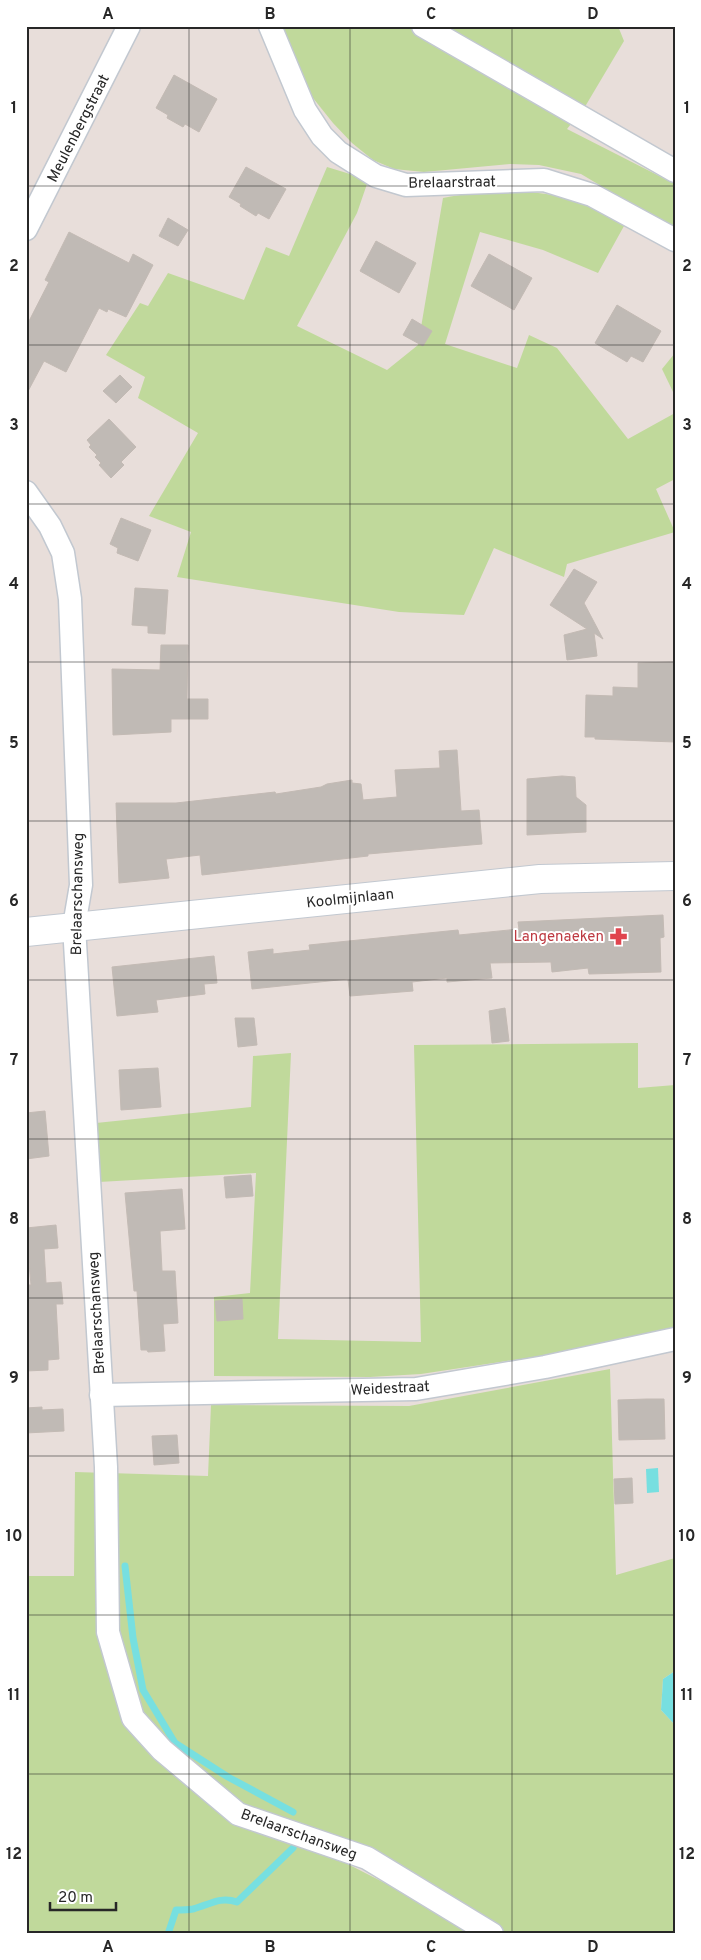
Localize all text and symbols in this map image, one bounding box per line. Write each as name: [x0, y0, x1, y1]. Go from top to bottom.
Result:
text: A: [102, 5, 114, 25]
text: B: [264, 5, 276, 25]
text: C: [426, 5, 436, 25]
text: D: [587, 5, 599, 25]
street label: Meulenbergstraat: [44, 71, 115, 186]
text: 1: [11, 99, 17, 119]
text: 1: [684, 99, 690, 119]
street label: Brelaarstraat: [408, 173, 496, 194]
text: 2: [9, 257, 19, 277]
text: 2: [682, 257, 692, 277]
text: 3: [9, 416, 19, 436]
text: 3: [682, 416, 692, 436]
text: 4: [9, 575, 19, 595]
text: 4: [682, 575, 692, 595]
text: 5: [9, 734, 19, 754]
text: 5: [682, 734, 692, 754]
street label: Brelaarschansweg: [68, 833, 89, 956]
street label: Koolmijnlaan: [305, 885, 395, 914]
text: 6: [9, 892, 19, 912]
text: 6: [682, 892, 692, 912]
pharmacy icon: Langenaeken: [608, 926, 628, 946]
place label: Langenaeken: [513, 928, 604, 947]
text: 7: [10, 1051, 18, 1071]
text: 7: [683, 1051, 691, 1071]
text: 8: [9, 1210, 19, 1230]
text: 8: [682, 1210, 692, 1230]
street label: Brelaarschansweg: [85, 1251, 110, 1375]
text: 9: [9, 1369, 19, 1389]
text: 9: [682, 1369, 692, 1389]
street label: Weidestraat: [350, 1378, 430, 1401]
text: 10: [6, 1527, 22, 1547]
text: 10: [679, 1527, 695, 1547]
text: 11: [8, 1686, 20, 1706]
text: 11: [681, 1686, 693, 1706]
street label: Brelaarschansweg: [238, 1805, 359, 1865]
text: 12: [6, 1845, 22, 1865]
text: 12: [679, 1845, 695, 1865]
scale bar: [50, 1880, 116, 1912]
text: 20 m: [58, 1889, 93, 1908]
text: A: [102, 1938, 114, 1958]
text: B: [264, 1938, 276, 1958]
text: C: [426, 1938, 436, 1958]
text: D: [587, 1938, 599, 1958]

